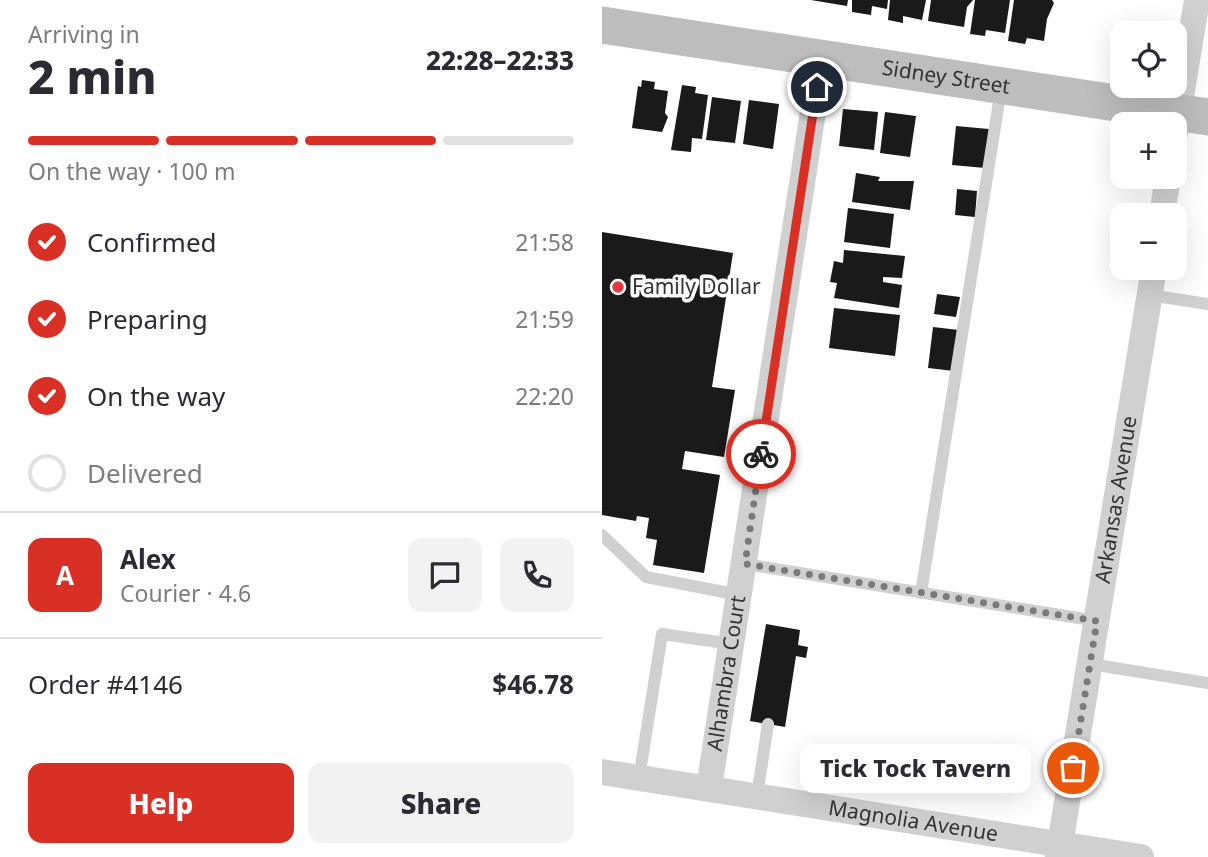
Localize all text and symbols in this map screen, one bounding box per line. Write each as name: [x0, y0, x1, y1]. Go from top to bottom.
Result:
text: Arriving in: [28, 18, 140, 50]
map controls: [1110, 21, 1187, 280]
button: locate: [1110, 21, 1187, 98]
text: 22:28–22:33: [426, 42, 574, 78]
text: 2 min: [28, 45, 157, 107]
street label: Sidney Street: [880, 53, 1013, 100]
pin: [787, 57, 847, 117]
icon: home: [798, 68, 836, 106]
button: +: [1110, 112, 1187, 189]
text: On the way · 100 m: [28, 155, 235, 187]
button: −: [1110, 203, 1187, 280]
icon: check: [28, 223, 66, 261]
text: Confirmed: [87, 224, 217, 260]
text: 21:58: [515, 226, 574, 258]
place label: Family Dollar: [632, 272, 761, 300]
marker: Family Dollar: [610, 279, 626, 295]
icon: check: [28, 300, 66, 338]
text: Preparing: [87, 301, 208, 337]
text: 21:59: [515, 303, 574, 335]
icon: check: [28, 377, 66, 415]
text: On the way: [87, 378, 225, 414]
text: 22:20: [515, 380, 574, 412]
street label: Arkansas Avenue: [1088, 414, 1143, 585]
courier: [726, 419, 796, 489]
icon: bike: [742, 435, 780, 473]
text: Delivered: [87, 455, 203, 491]
button: chat: [408, 538, 482, 612]
button: phone: [500, 538, 574, 612]
text: Alex: [120, 541, 176, 577]
text: A: [56, 557, 74, 593]
text: Courier · 4.6: [120, 577, 251, 609]
street label: Alhambra Court: [700, 593, 751, 753]
text: Order #4146: [28, 666, 183, 702]
text: $46.78: [492, 666, 574, 702]
pin: [1043, 738, 1103, 798]
callout: Tick Tock Tavern: [800, 744, 1031, 792]
icon: bag: [1054, 749, 1092, 787]
text: Tick Tock Tavern: [820, 752, 1011, 784]
button: Help: [28, 763, 294, 843]
button: Share: [308, 763, 574, 843]
street label: Magnolia Avenue: [827, 793, 1000, 847]

